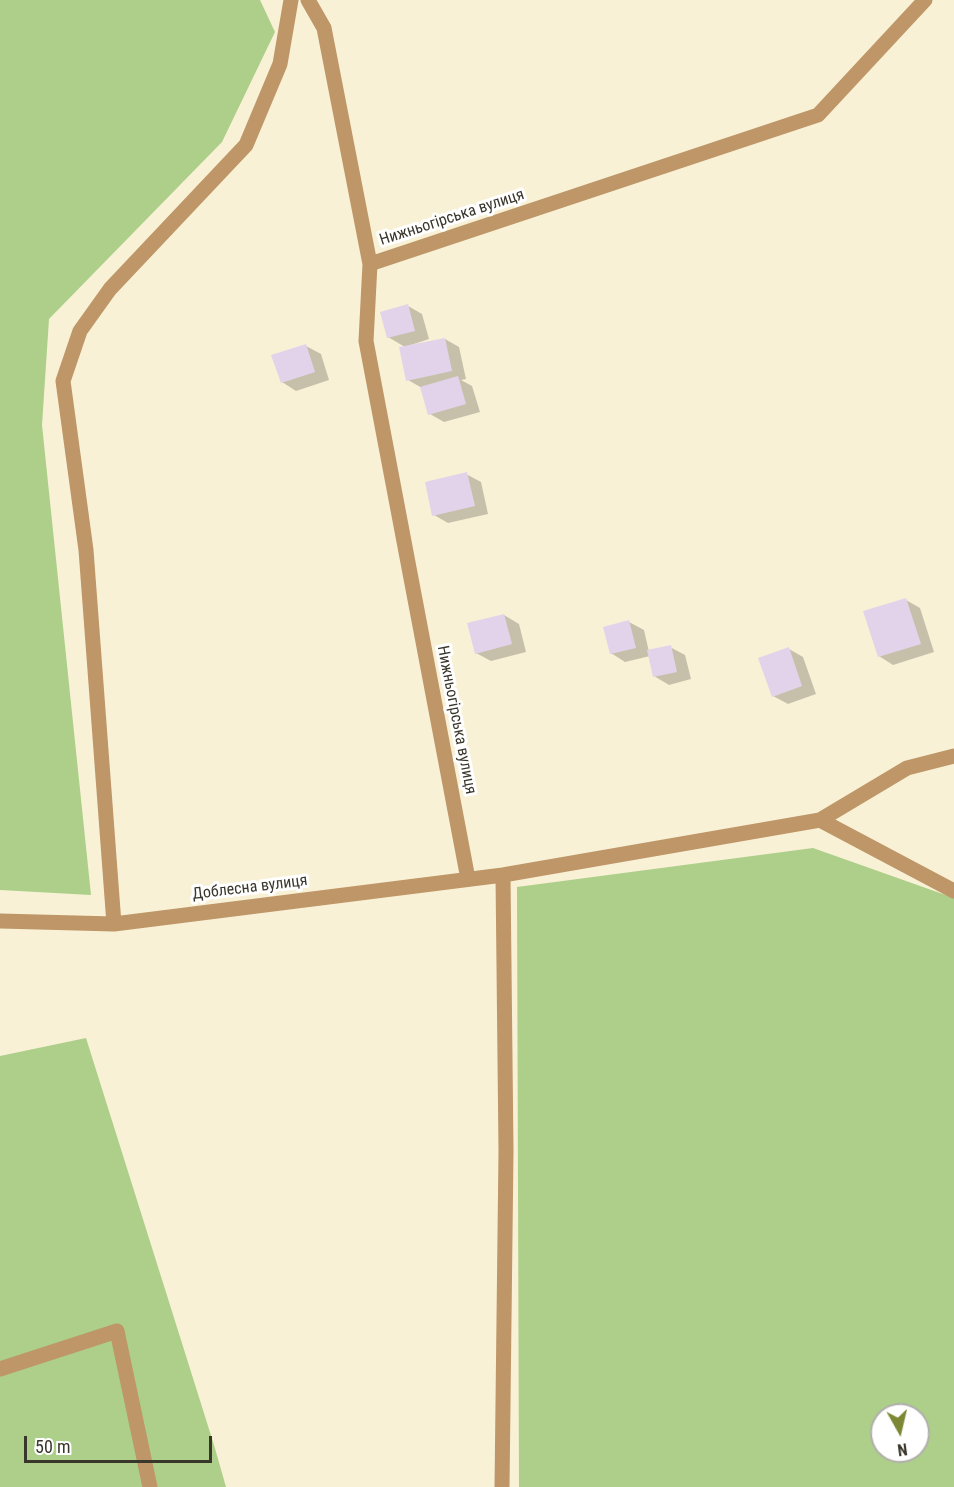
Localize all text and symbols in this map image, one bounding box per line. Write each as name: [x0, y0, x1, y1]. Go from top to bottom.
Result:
street label: Нижньогірська вулиця: [377, 186, 527, 250]
street label: Нижньогірська вулиця: [432, 644, 480, 796]
street label: Доблесна вулиця: [191, 871, 309, 905]
north arrow: [870, 1403, 930, 1463]
scale bar: [27, 1424, 214, 1462]
text: 50 m: [35, 1436, 70, 1457]
text: N: [896, 1439, 908, 1459]

